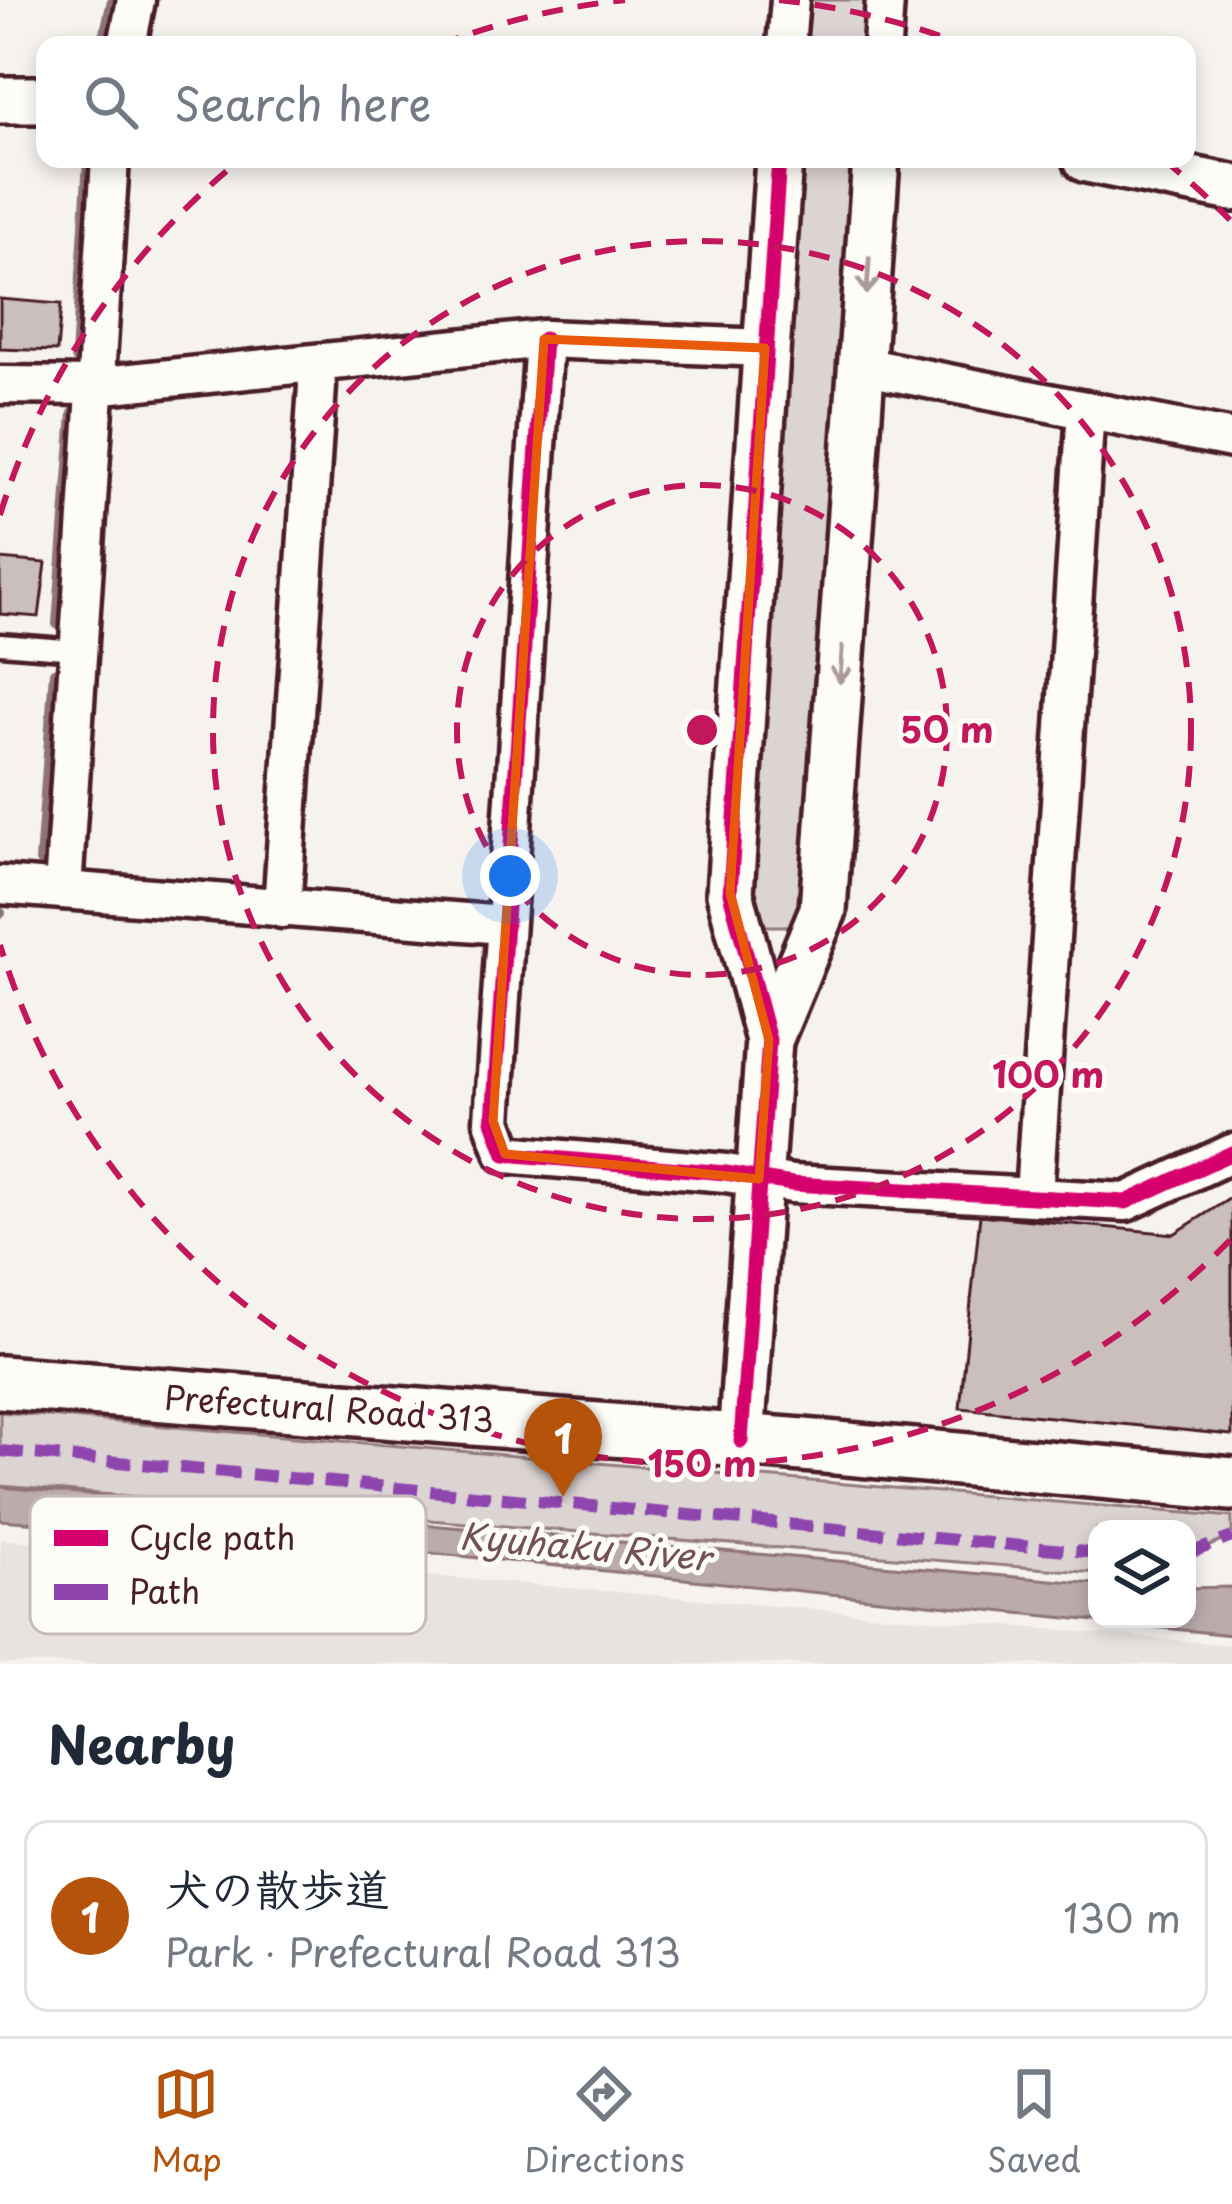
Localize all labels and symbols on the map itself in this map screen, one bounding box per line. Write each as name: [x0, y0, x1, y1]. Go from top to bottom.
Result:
one-way arrow: [857, 256, 880, 295]
one-way arrow: [829, 645, 852, 684]
text: 50 m: [900, 701, 994, 755]
centre of rings: [681, 709, 723, 751]
your location: [480, 846, 540, 906]
text: 100 m: [992, 1046, 1104, 1100]
street label: Prefectural Road 313: [163, 1371, 496, 1443]
pin: 1: [524, 1398, 602, 1497]
text: 150 m: [647, 1435, 757, 1489]
legend: [30, 1496, 426, 1634]
water label: Kyuhaku River: [458, 1507, 717, 1583]
text: Cycle path: [129, 1511, 295, 1561]
text: Path: [129, 1565, 200, 1615]

